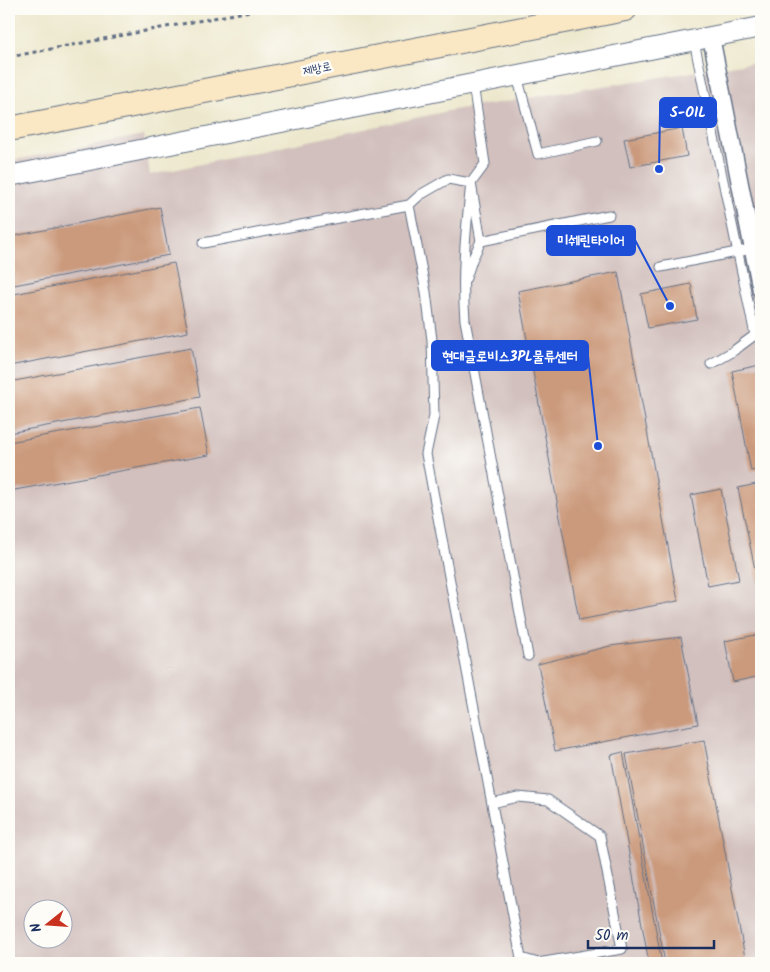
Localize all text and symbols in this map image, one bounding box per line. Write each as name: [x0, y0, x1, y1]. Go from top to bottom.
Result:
street label: 제방로: [301, 57, 333, 81]
callout: S-OIL: [660, 98, 716, 127]
text: S-OIL: [670, 102, 706, 124]
callout: 미쉐린타이어: [547, 226, 635, 255]
text: 미쉐린타이어: [557, 230, 625, 252]
callout: 현대글로비스3PL물류센터: [432, 341, 588, 370]
text: 현대글로비스3PL물류센터: [442, 346, 578, 368]
north arrow: [22, 900, 72, 950]
scale bar: [588, 917, 714, 949]
text: N: [25, 920, 48, 935]
text: 50 m: [595, 924, 629, 948]

